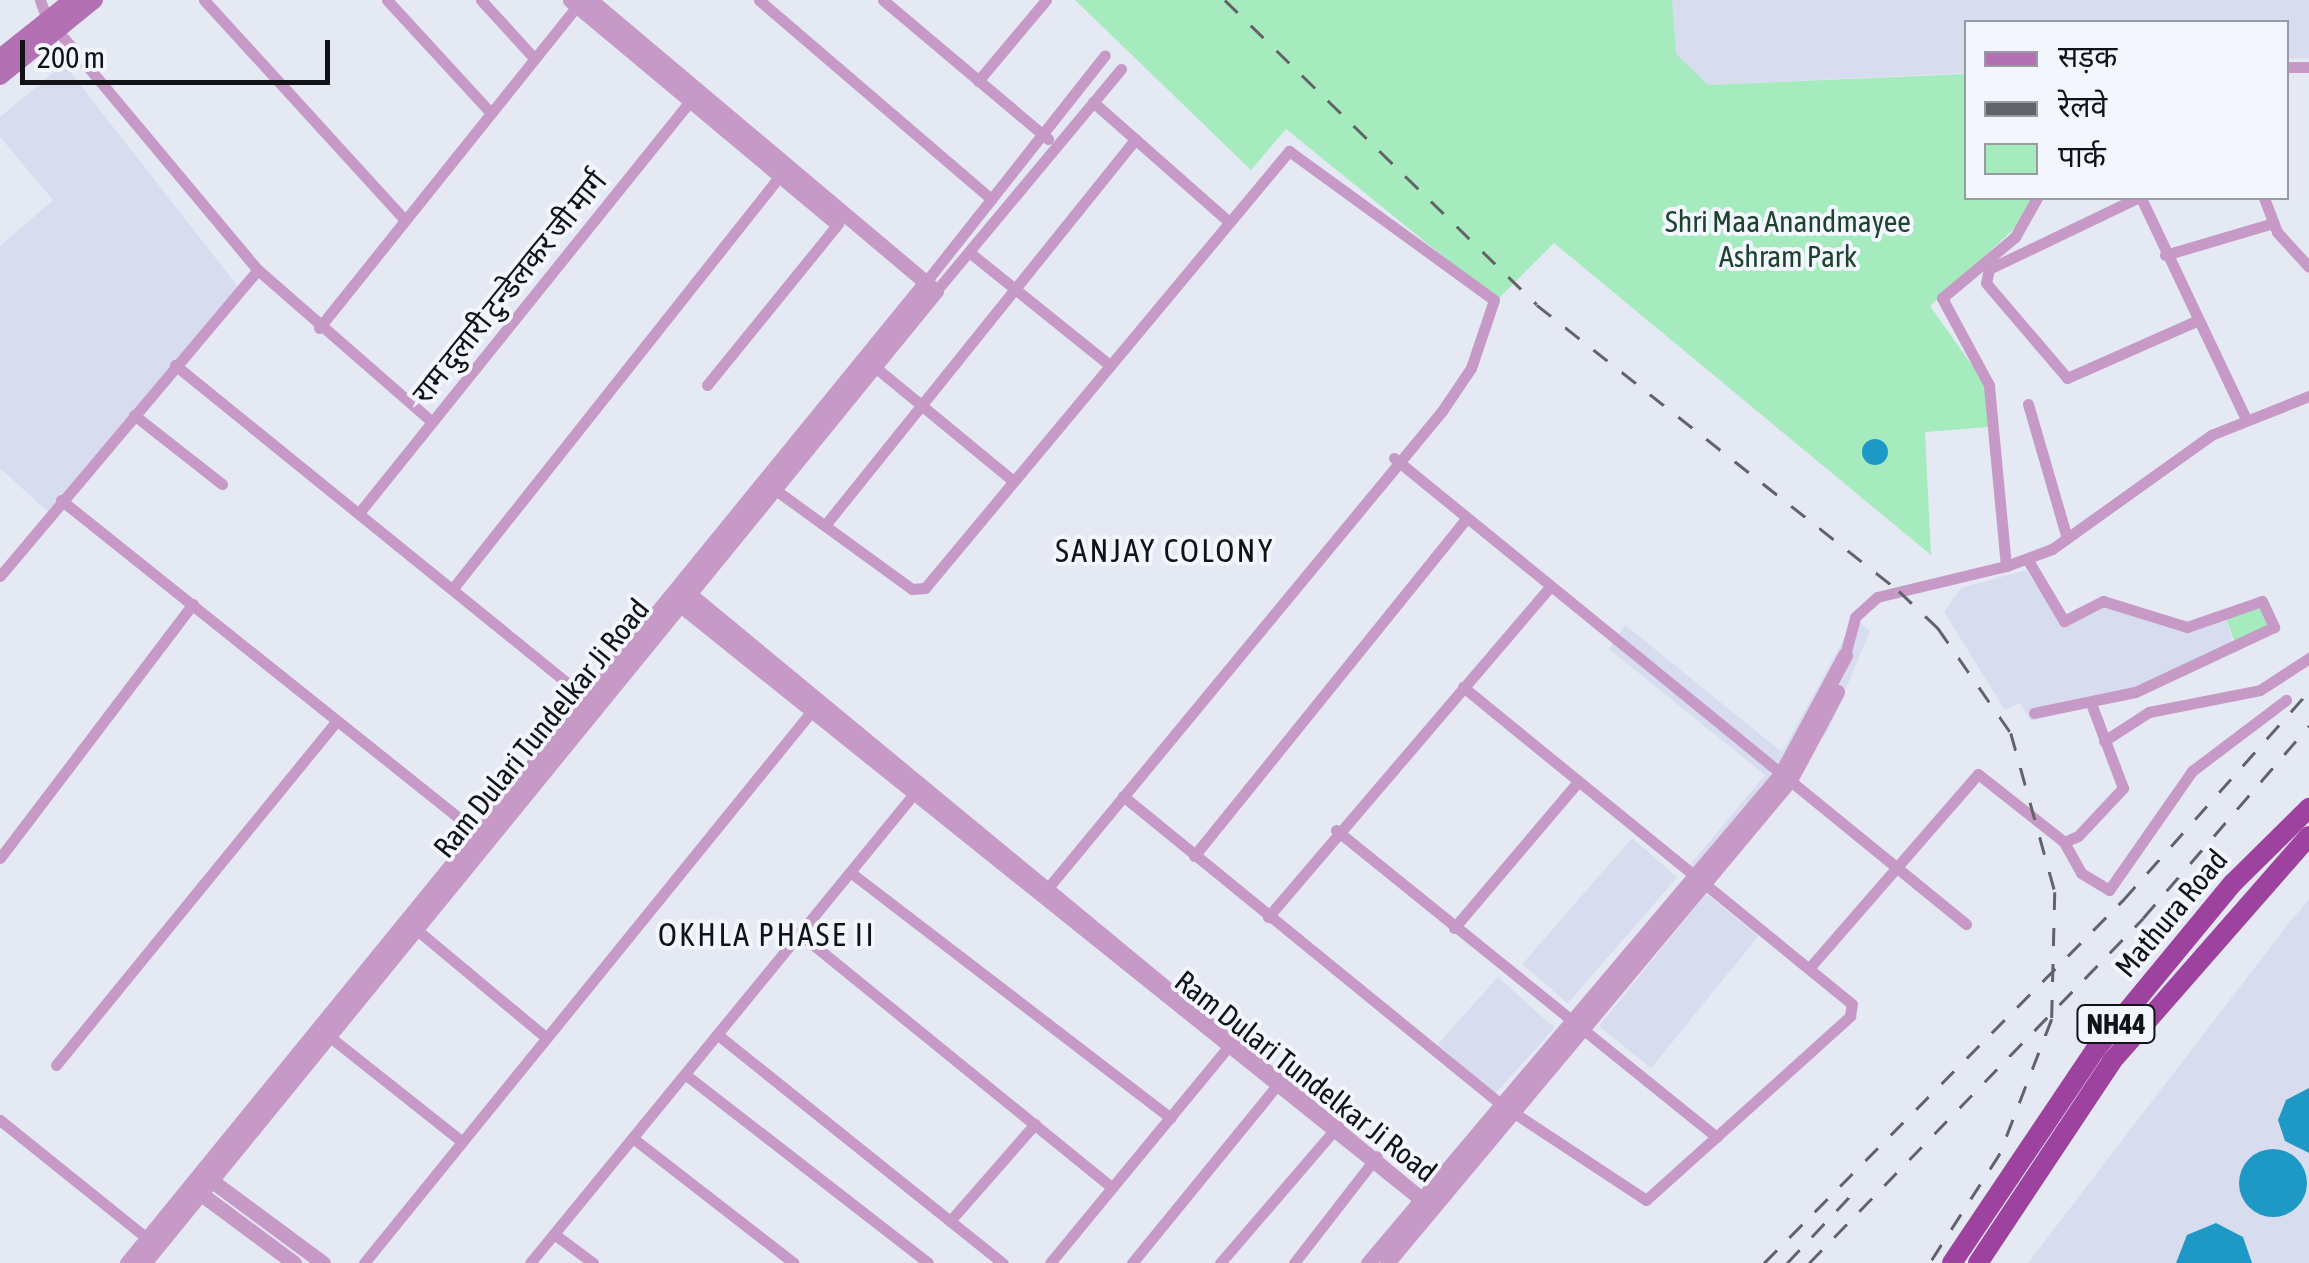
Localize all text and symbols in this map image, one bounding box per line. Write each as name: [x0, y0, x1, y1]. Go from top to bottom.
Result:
scale bar: [25, 20, 335, 82]
legend: [1964, 20, 2289, 200]
text: सड़क: [2058, 39, 2117, 73]
text: 200 m: [37, 40, 105, 74]
text: रेलवे: [2058, 89, 2107, 123]
text: पार्क: [2058, 139, 2106, 173]
street label: राम दुलारी टुन्डेलकर जी मार्ग: [404, 163, 614, 411]
park label: Shri Maa Anandmayee Ashram Park: [1665, 203, 1911, 274]
district label: SANJAY COLONY: [1055, 532, 1275, 570]
street label: Ram Dulari Tundelkar Ji Road: [426, 591, 656, 865]
street label: Mathura Road: [2107, 842, 2235, 984]
district label: OKHLA PHASE II: [658, 916, 876, 954]
street label: Ram Dulari Tundelkar Ji Road: [1168, 963, 1444, 1189]
road number: NH44: [2076, 1001, 2156, 1047]

